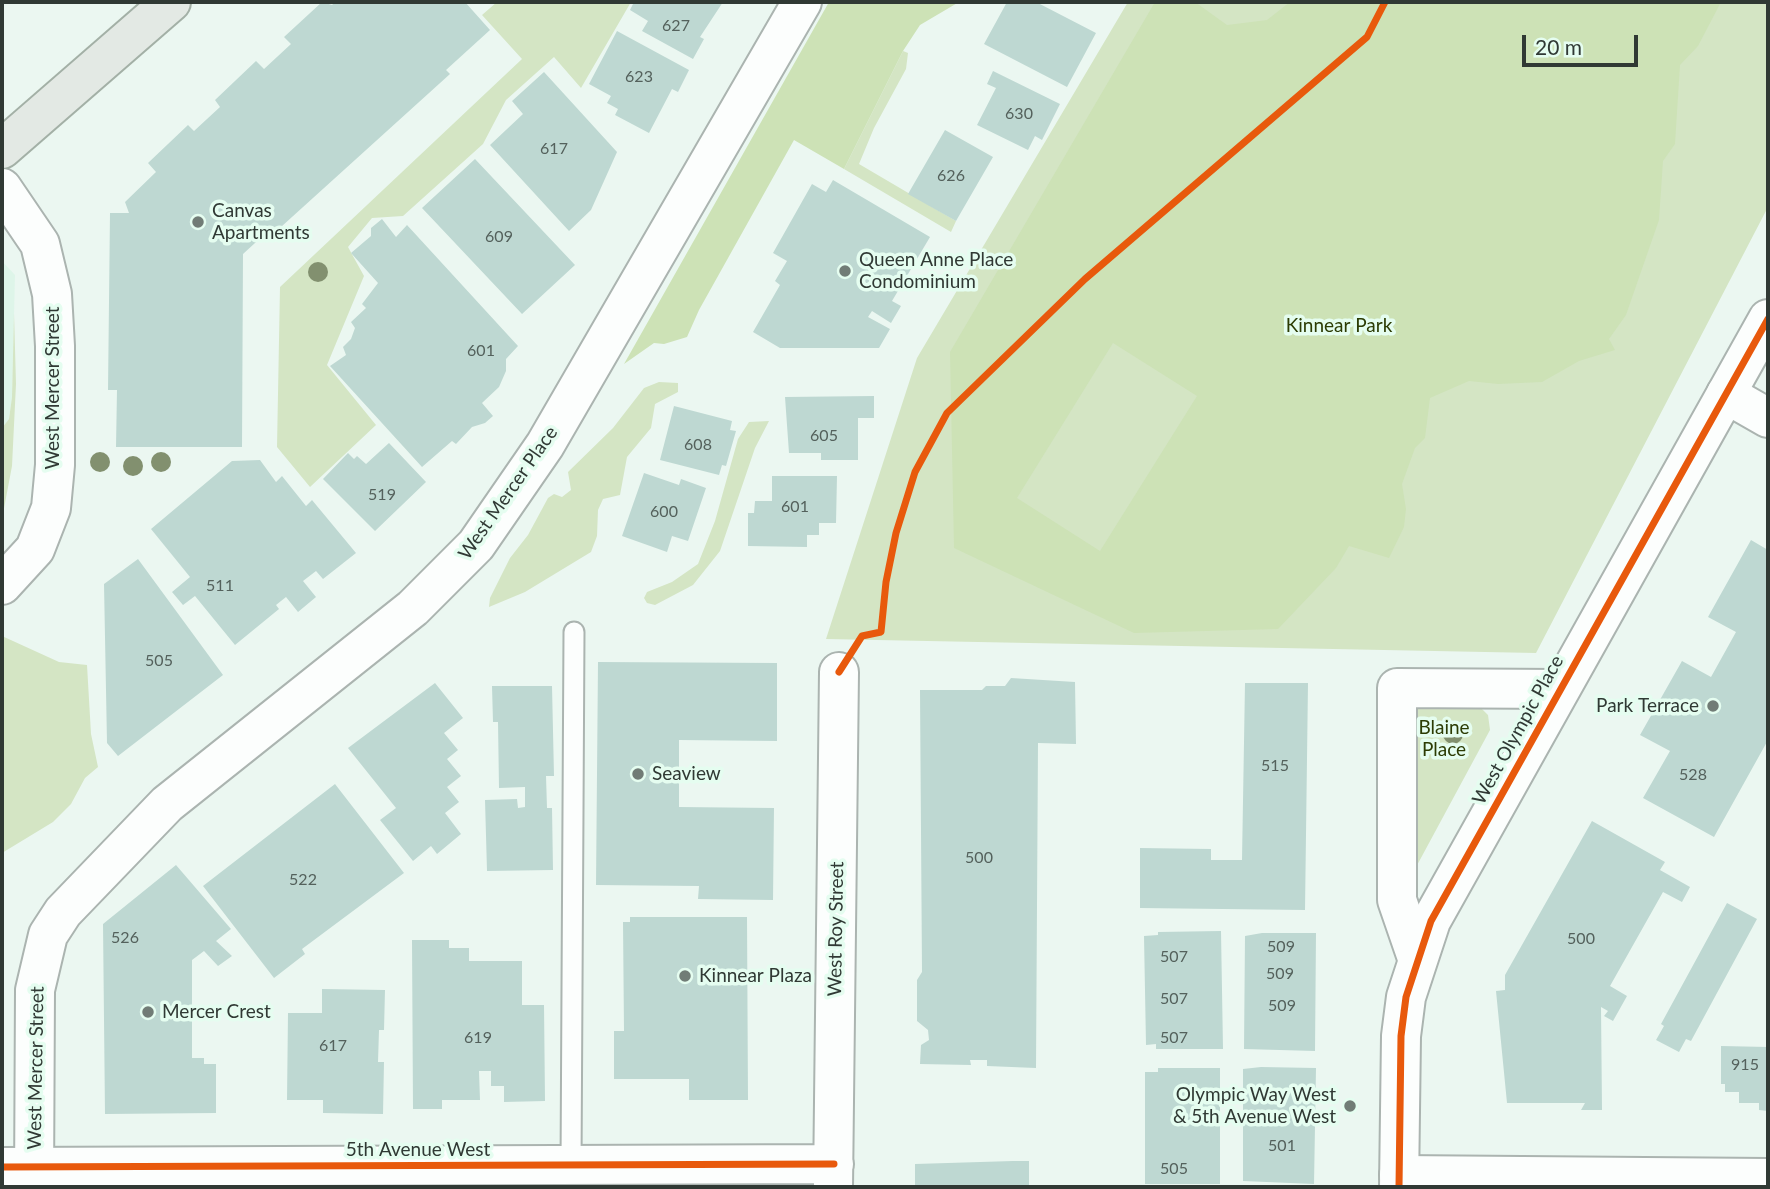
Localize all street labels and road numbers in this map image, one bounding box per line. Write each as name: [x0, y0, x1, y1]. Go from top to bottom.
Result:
street label: West Mercer Street: [42, 306, 64, 470]
street label: West Mercer Place: [454, 422, 562, 564]
street label: West Olympic Place: [1468, 652, 1568, 808]
street label: West Roy Street: [823, 861, 849, 997]
street label: West Mercer Street: [23, 986, 49, 1150]
street label: 5th Avenue West: [346, 1139, 490, 1161]

